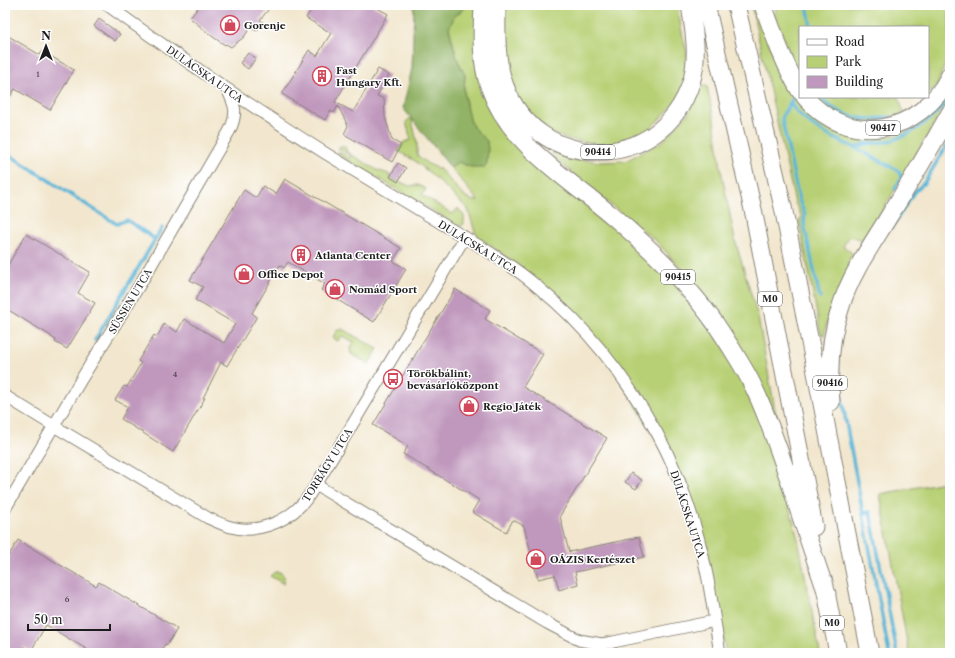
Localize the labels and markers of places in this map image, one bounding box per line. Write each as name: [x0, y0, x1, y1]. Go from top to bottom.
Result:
shop icon: Gorenje: [219, 14, 241, 36]
place label: Gorenje: [244, 19, 286, 32]
place label: Fast Hungary Kft.: [336, 64, 402, 89]
building icon: Fast Hungary Kft.: [311, 65, 333, 87]
building icon: Atlanta Center: [290, 244, 312, 266]
place label: Atlanta Center: [314, 249, 391, 262]
shop icon: Office Depot: [233, 263, 255, 285]
place label: Office Depot: [258, 268, 324, 281]
shop icon: Nomád Sport: [324, 278, 346, 300]
place label: Nomád Sport: [349, 283, 417, 296]
place label: Törökbálint, bevásárlóközpont: [406, 367, 498, 392]
bus stop icon: Törökbálint, bevásárlóközpont: [382, 368, 404, 390]
shop icon: Regio Játék: [458, 395, 480, 417]
place label: Regio Játék: [483, 400, 541, 413]
shop icon: OÁZIS Kertészet: [525, 548, 547, 570]
place label: OÁZIS Kertészet: [550, 553, 635, 566]

